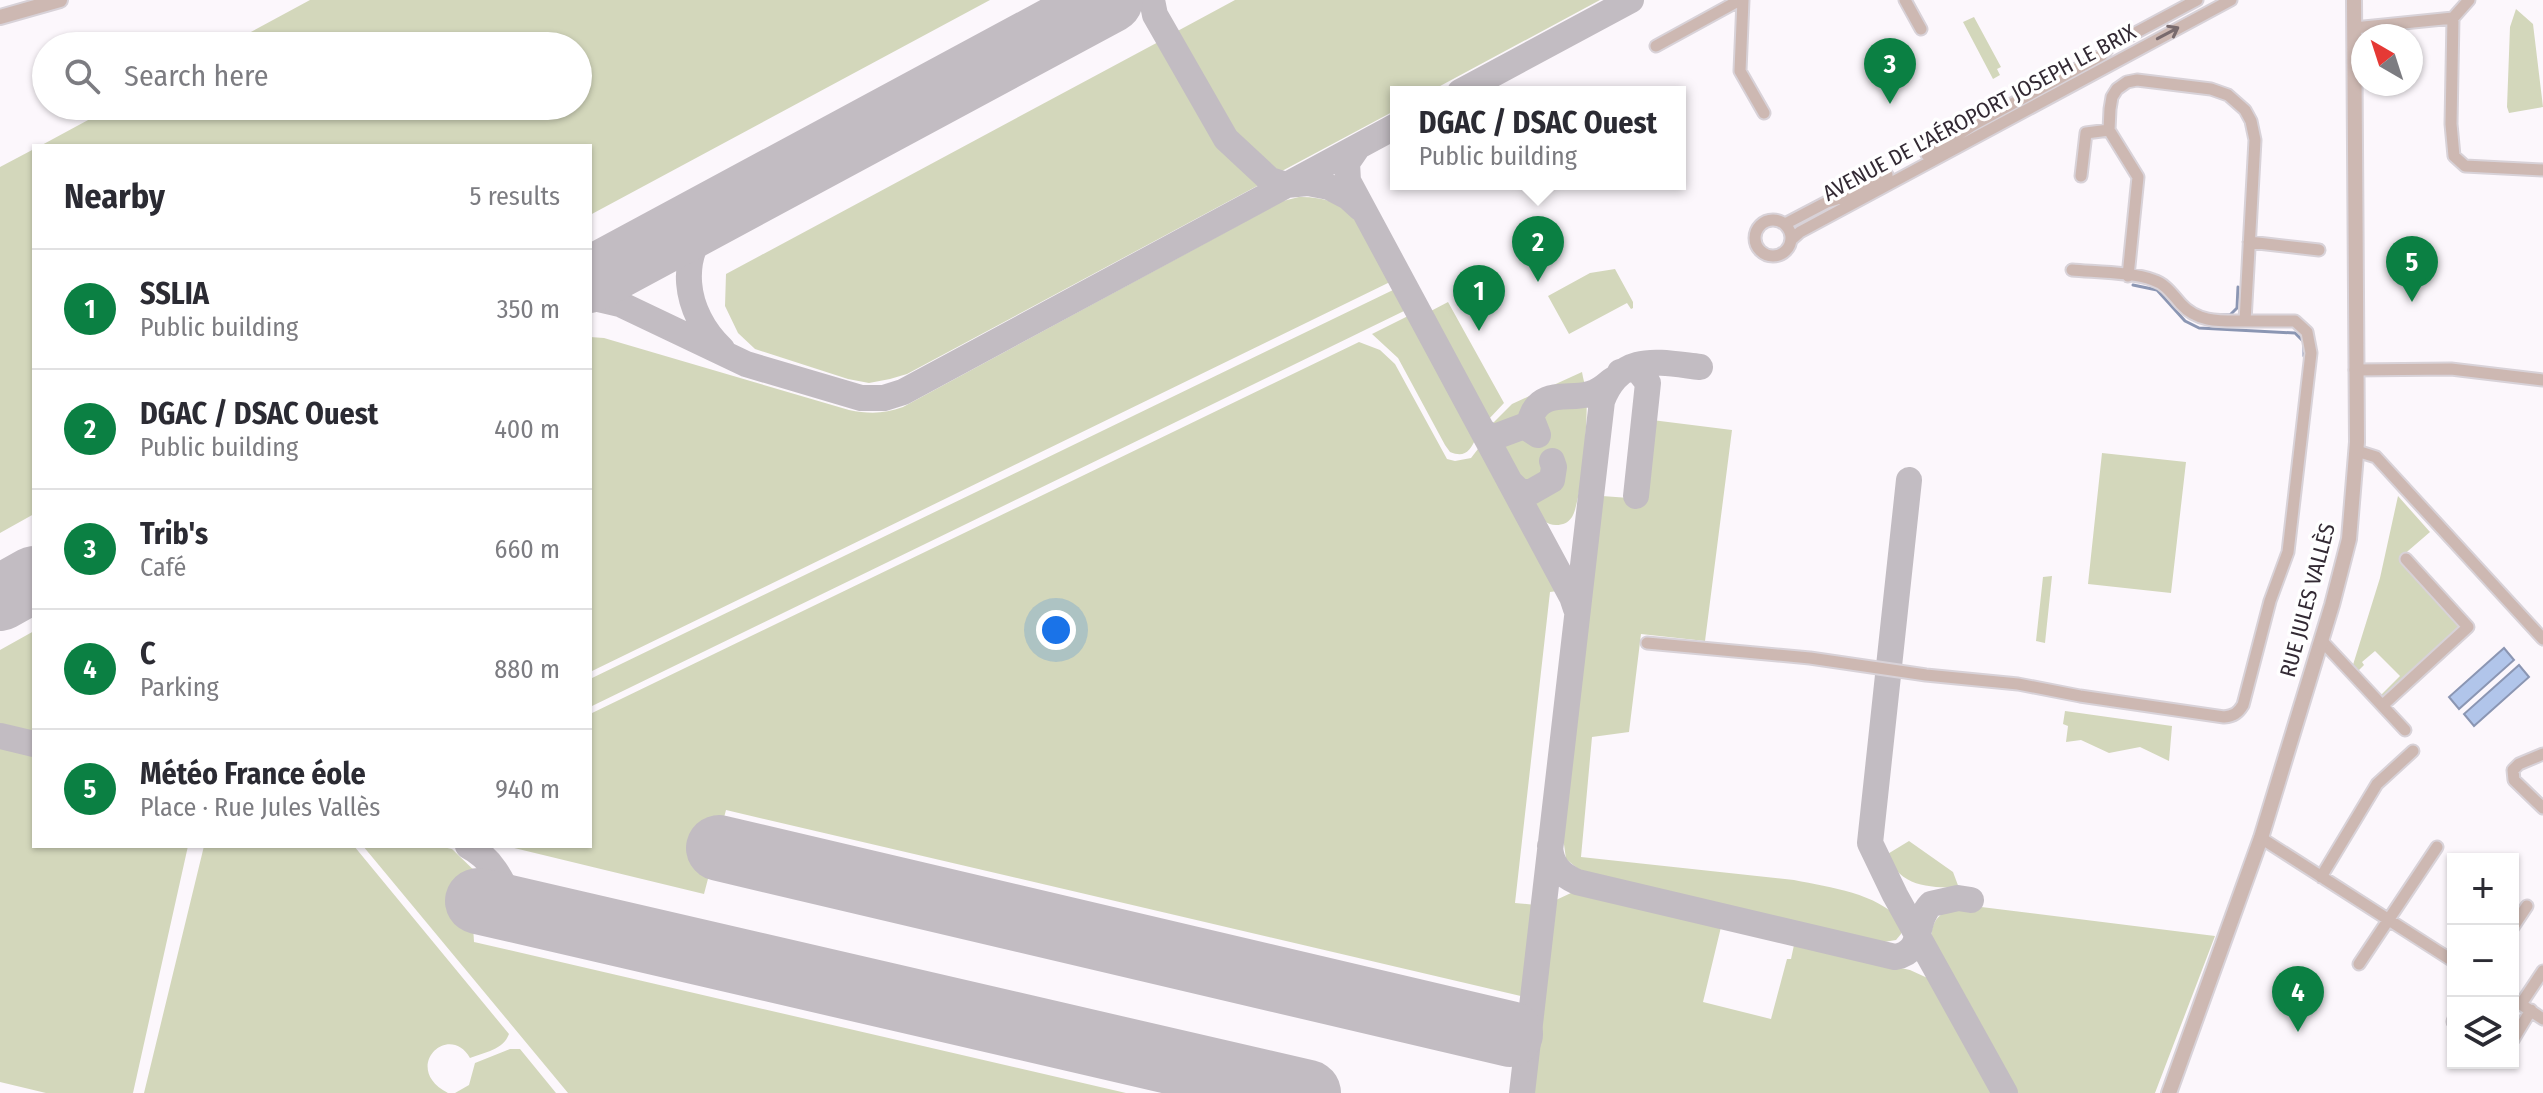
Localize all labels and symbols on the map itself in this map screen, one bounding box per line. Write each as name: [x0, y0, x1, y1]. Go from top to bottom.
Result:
street label: AVENUE DE L'AÉROPORT JOSEPH LE BRIX: [1818, 18, 2141, 207]
north arrow: [2351, 24, 2423, 96]
one-way arrow: [2155, 25, 2179, 41]
pin: 3: [1864, 38, 1916, 104]
pin: 2: [1512, 216, 1564, 282]
pin: 5: [2386, 236, 2438, 302]
pin: 1: [1453, 265, 1505, 331]
street label: RUE JULES VALLÈS: [2274, 520, 2341, 680]
your location: [1036, 610, 1076, 650]
pin: 4: [2272, 966, 2324, 1032]

